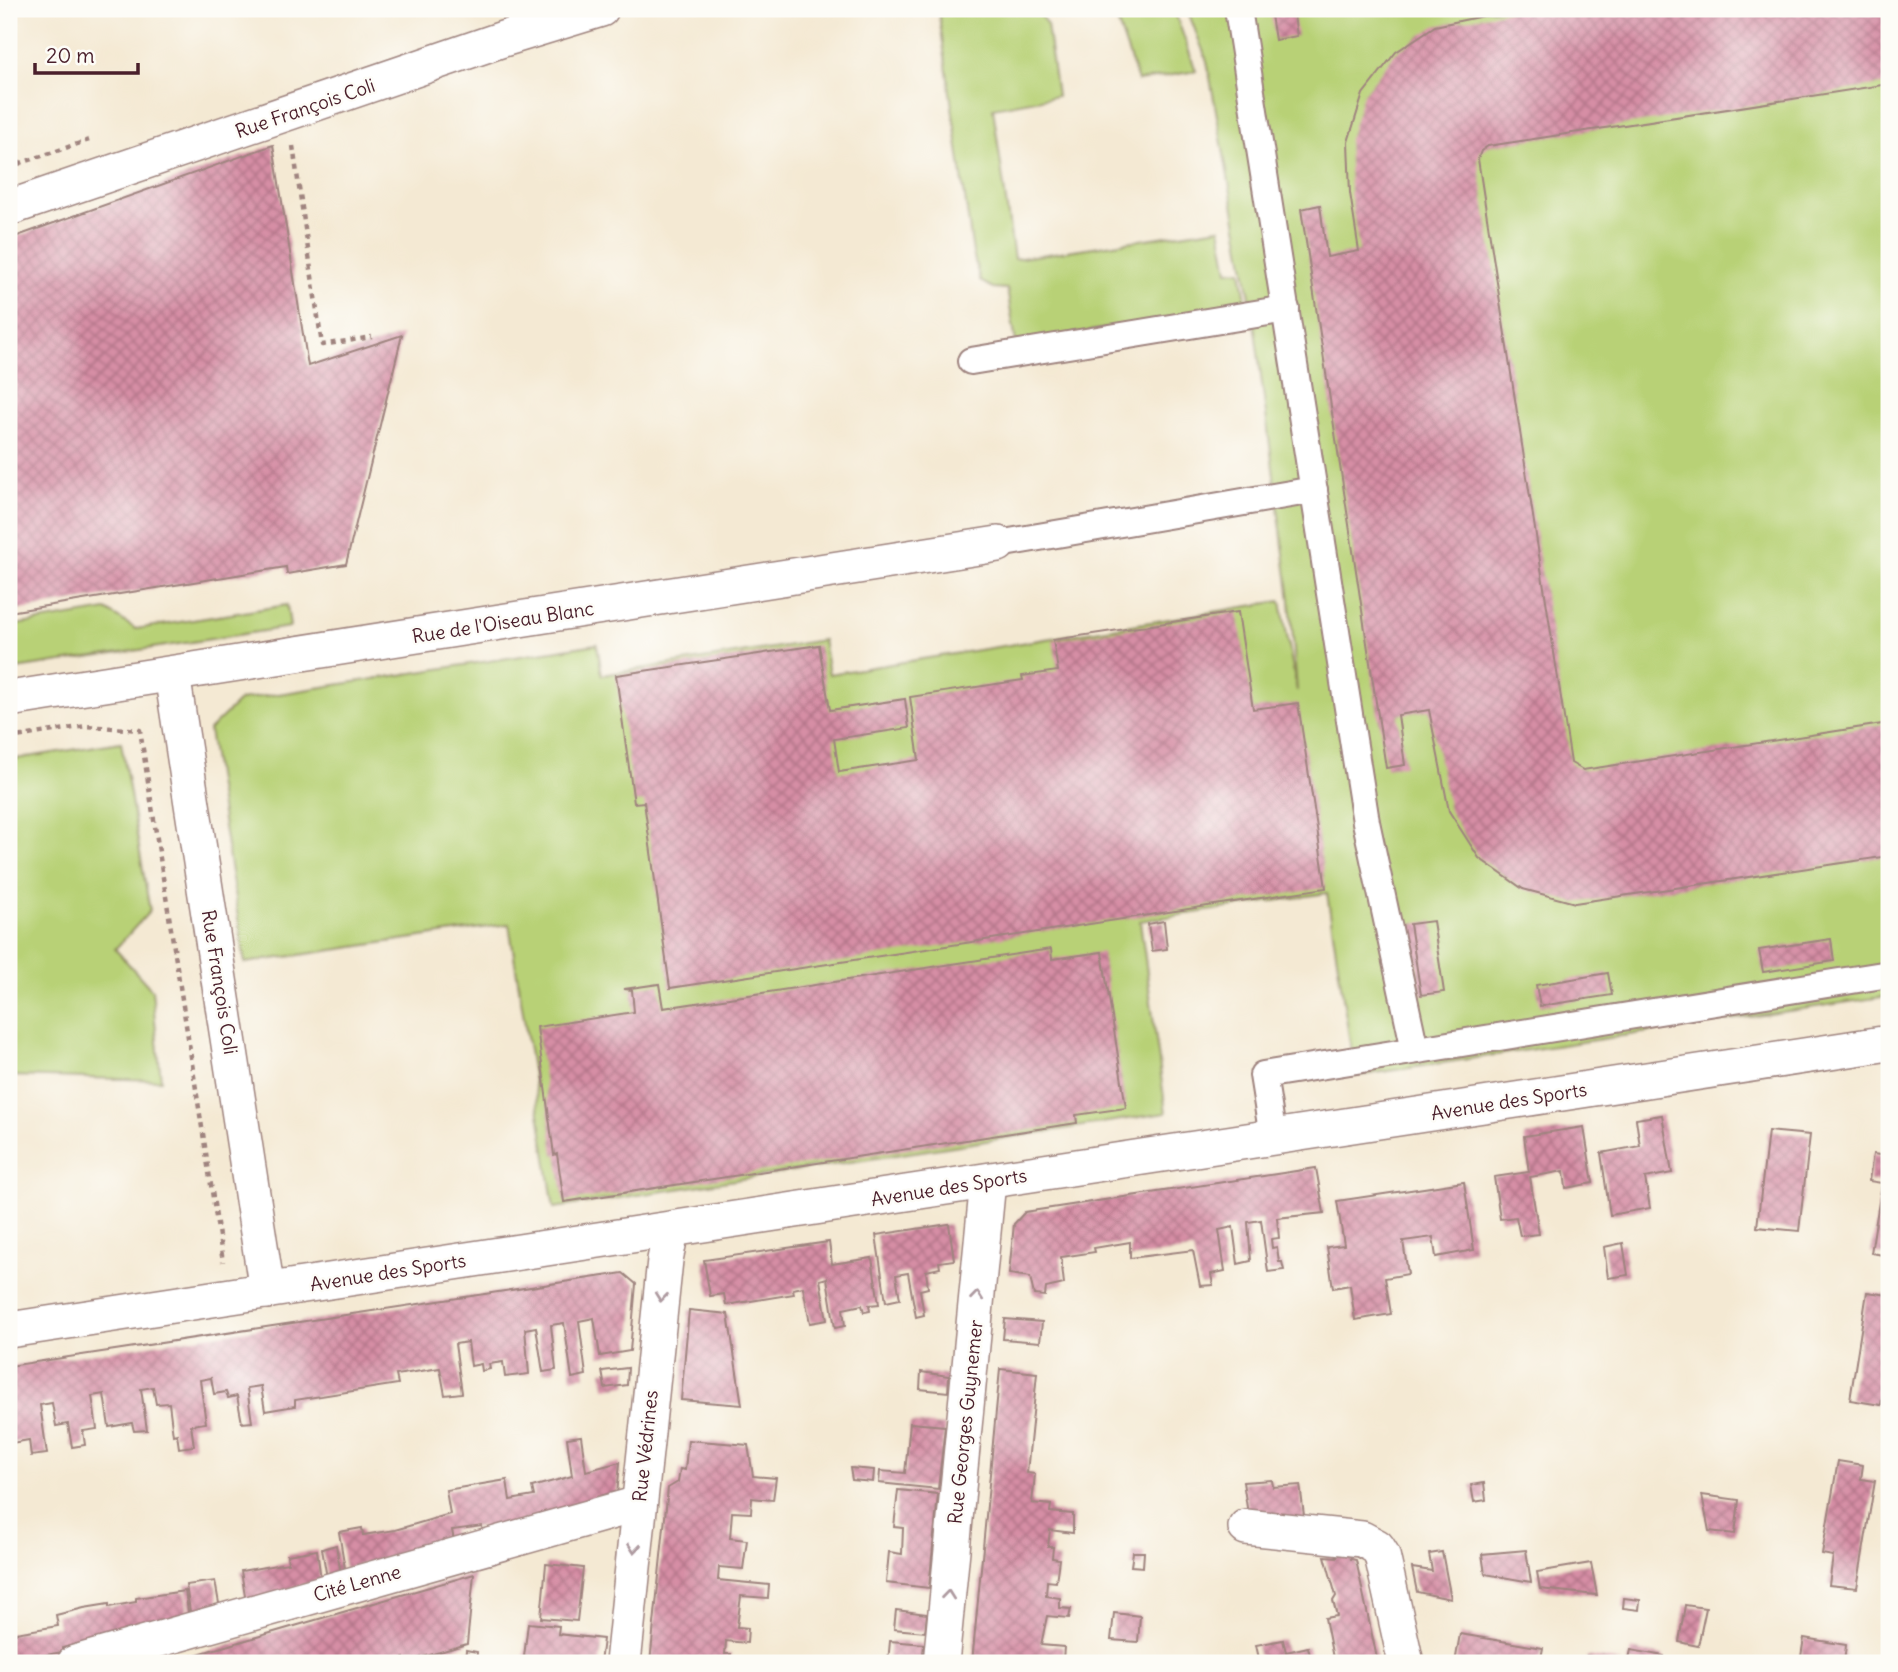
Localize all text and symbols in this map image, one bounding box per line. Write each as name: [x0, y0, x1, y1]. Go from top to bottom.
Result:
scale bar: [35, 32, 138, 76]
text: 20 m: [46, 42, 95, 69]
street label: Rue François Coli: [232, 73, 378, 143]
street label: Rue de l'Oiseau Blanc: [410, 596, 596, 648]
street label: Rue François Coli: [197, 908, 243, 1056]
street label: Avenue des Sports: [1429, 1077, 1589, 1125]
street label: Avenue des Sports: [869, 1163, 1029, 1211]
street label: Avenue des Sports: [308, 1248, 468, 1296]
one-way arrow: [969, 1290, 984, 1301]
one-way arrow: [653, 1291, 668, 1303]
street label: Rue Georges Guynemer: [942, 1318, 988, 1525]
street label: Rue Védrines: [627, 1389, 663, 1503]
one-way arrow: [627, 1542, 642, 1553]
street label: Cité Lenne: [310, 1559, 404, 1607]
one-way arrow: [940, 1590, 955, 1601]

